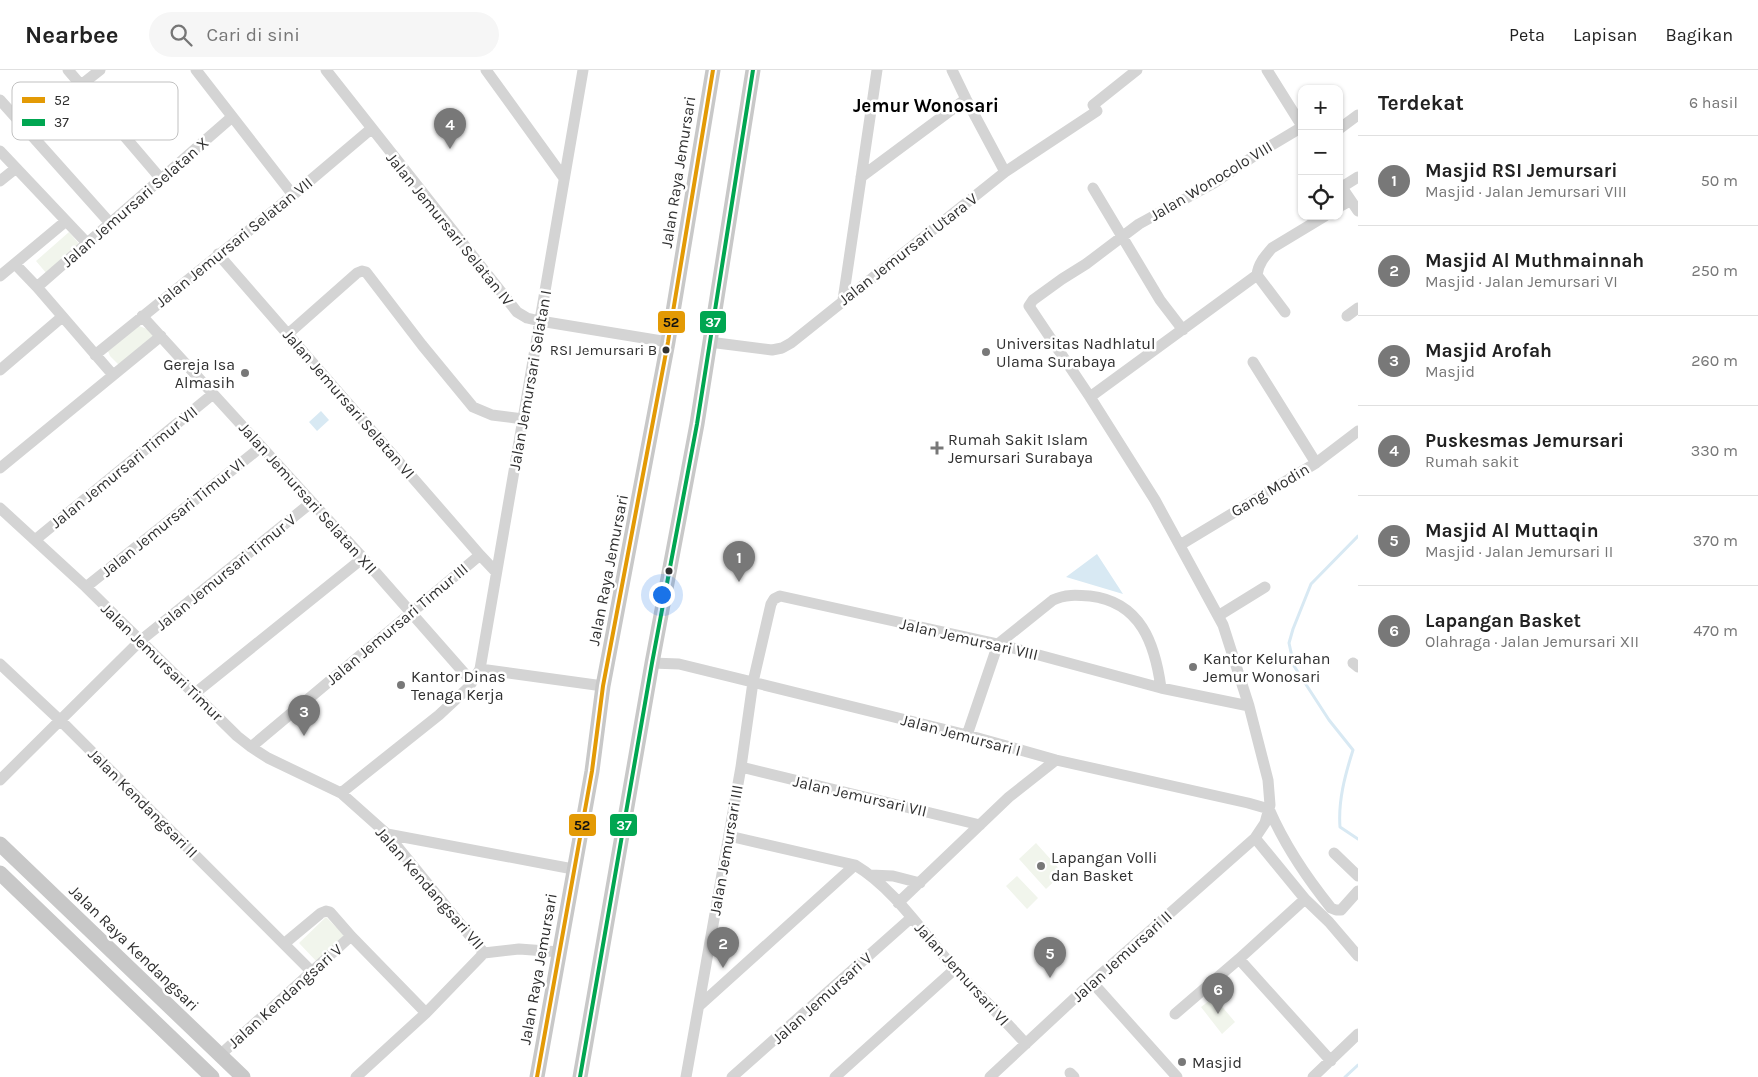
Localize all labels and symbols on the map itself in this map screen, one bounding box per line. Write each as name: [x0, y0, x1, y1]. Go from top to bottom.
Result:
legend: [12, 82, 178, 140]
text: 52: [54, 92, 70, 109]
street label: Jalan Raya Jemursari: [657, 95, 699, 249]
district label: Jemur Wonosari: [853, 95, 999, 117]
pin: 4: [434, 108, 466, 149]
text: 37: [54, 114, 69, 131]
street label: Jalan Jemursari Selatan X: [58, 133, 212, 271]
street label: Jalan Wonocolo VIII: [1146, 137, 1276, 225]
street label: Jalan Jemursari Selatan IV: [382, 149, 518, 309]
street label: Jalan Jemursari Selatan VII: [152, 173, 316, 311]
street label: Jalan Jemursari Utara V: [835, 189, 981, 309]
street label: Jalan Jemursari Selatan I: [505, 288, 555, 472]
line badge: 52: [657, 310, 686, 334]
line badge: 37: [699, 310, 727, 334]
text: 52: [663, 314, 679, 331]
text: 37: [705, 314, 721, 331]
street label: Jalan Jemursari Selatan VI: [279, 325, 419, 483]
place label: Universitas Nadhlatul Ulama Surabaya: [996, 334, 1155, 371]
place label: RSI Jemursari B: [550, 341, 657, 359]
marker: RSI Jemursari B: [661, 345, 671, 355]
marker: Universitas Nadhlatul Ulama Surabaya: [980, 346, 992, 358]
place label: Gereja Isa Almasih: [163, 355, 235, 392]
marker: Gereja Isa Almasih: [239, 367, 251, 379]
street label: Jalan Jemursari Timur VII: [47, 402, 201, 532]
street label: Jalan Jemursari Selatan XII: [235, 418, 381, 578]
place label: Rumah Sakit Islam Jemursari Surabaya: [948, 430, 1093, 467]
marker: Rumah Sakit Islam Jemursari Surabaya: [930, 441, 944, 455]
street label: Gang Modin: [1227, 459, 1313, 521]
street label: Jalan Raya Jemursari: [584, 493, 632, 647]
street label: Jalan Jemursari Timur VI: [152, 510, 300, 634]
street label: Jalan Jemursari Timur V: [152, 510, 300, 634]
pin: 1: [723, 541, 755, 582]
street label: Jalan Jemursari Timur III: [322, 559, 472, 689]
unlabelled marker: [664, 566, 674, 576]
your location: [649, 582, 675, 608]
street label: Jalan Jemursari Timur: [97, 599, 227, 725]
street label: Jalan Jemursari VIII: [898, 614, 1040, 664]
place label: Kantor Kelurahan Jemur Wonosari: [1203, 649, 1330, 686]
marker: Kantor Kelurahan Jemur Wonosari: [1187, 661, 1199, 673]
place label: Kantor Dinas Tenaga Kerja: [411, 667, 506, 704]
marker: Kantor Dinas Tenaga Kerja: [395, 679, 407, 691]
pin: 3: [288, 695, 320, 736]
street label: Jalan Jemursari I: [899, 710, 1023, 760]
street label: Jalan Kendangsari II: [84, 744, 202, 862]
street label: Jalan Jemursari VII: [791, 771, 929, 821]
street label: Jalan Jemursari III: [705, 783, 747, 917]
line badge: 52: [568, 813, 597, 837]
line badge: 37: [609, 813, 638, 837]
text: 52: [574, 817, 590, 834]
text: 37: [616, 817, 632, 834]
street label: Jalan Kendangsari VII: [372, 823, 488, 953]
place label: Lapangan Volli dan Basket: [1051, 848, 1157, 885]
marker: Lapangan Volli dan Basket: [1035, 860, 1047, 872]
street label: Jalan Raya Kendangsari: [65, 881, 203, 1015]
street label: Jalan Raya Jemursari: [515, 892, 561, 1046]
street label: Jalan Jemursari II: [1068, 906, 1176, 1006]
street label: Jalan Jemursari VI: [911, 919, 1013, 1029]
pin: 2: [707, 927, 739, 968]
pin: 5: [1034, 937, 1066, 978]
street label: Jalan Kendangsari V: [224, 940, 346, 1052]
street label: Jalan Jemursari V: [768, 948, 876, 1048]
pin: 6: [1202, 973, 1234, 1014]
place label: Masjid: [1192, 1053, 1242, 1072]
marker: Masjid: [1176, 1056, 1188, 1068]

